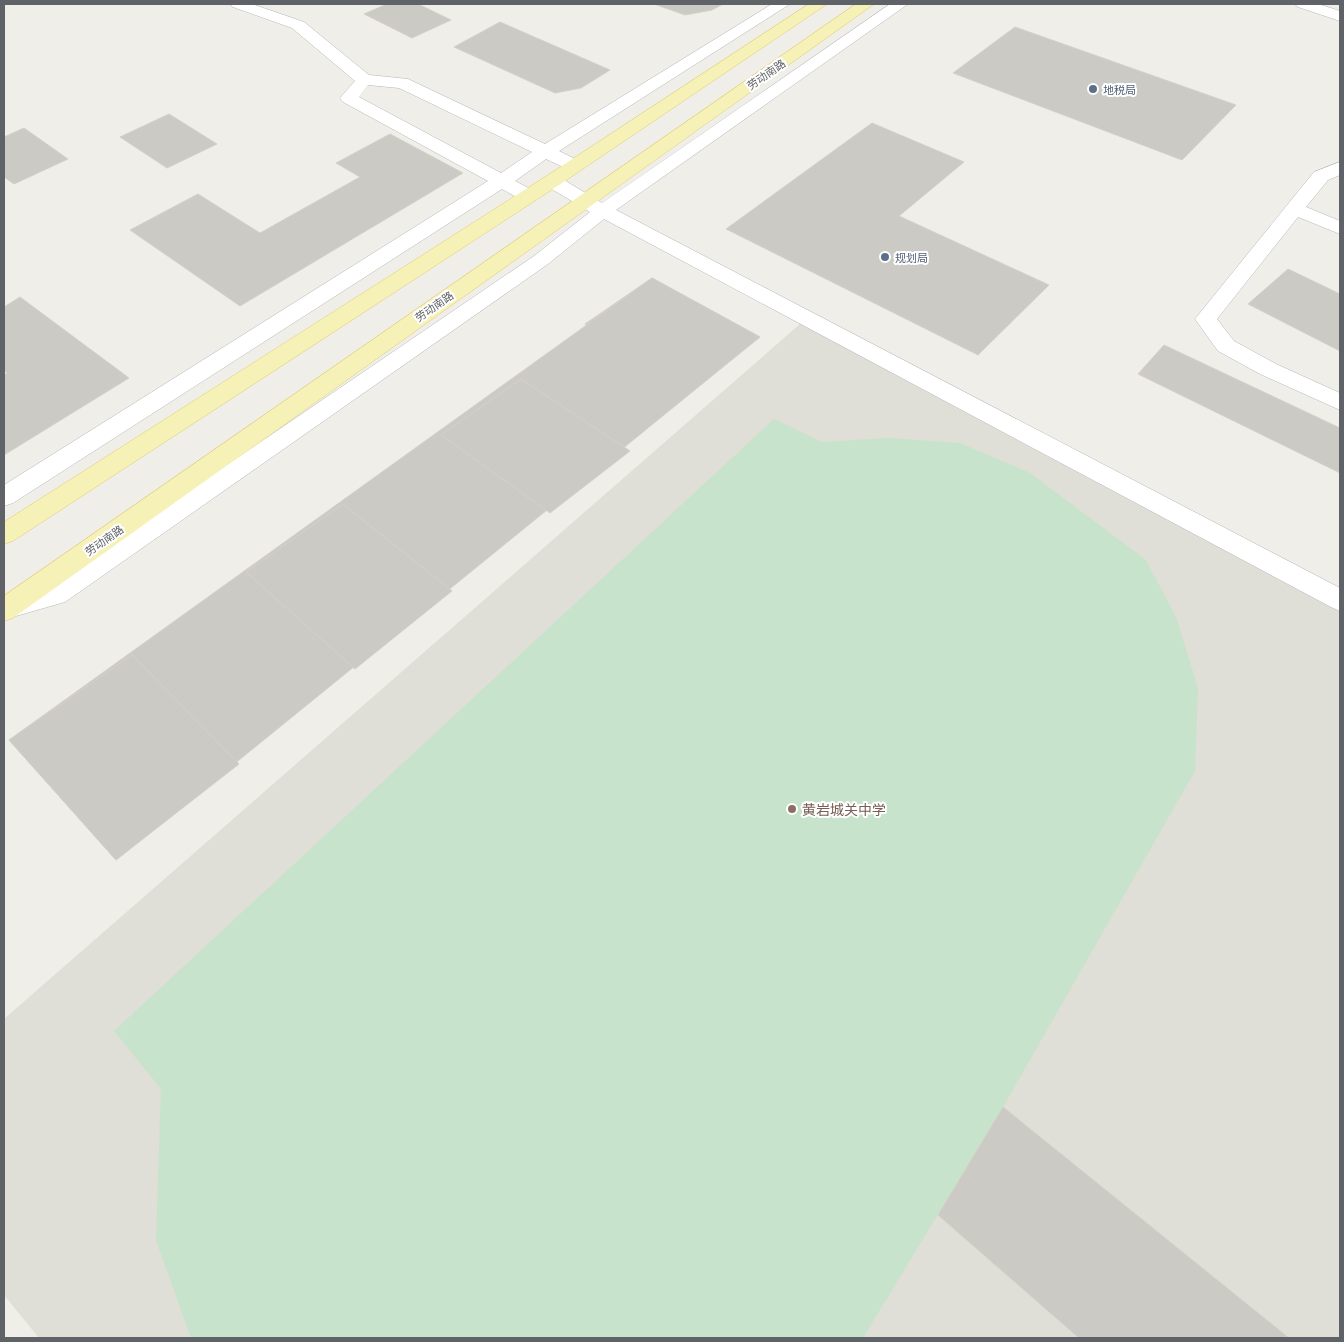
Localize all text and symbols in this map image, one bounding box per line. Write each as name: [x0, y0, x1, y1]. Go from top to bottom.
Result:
street label: 劳动南路: [744, 55, 788, 93]
place label: 地税局: [1103, 82, 1136, 97]
marker: 地税局: [1087, 83, 1099, 95]
place label: 规划局: [895, 250, 928, 265]
marker: 规划局: [879, 251, 891, 263]
street label: 劳动南路: [412, 287, 456, 325]
street label: 劳动南路: [82, 521, 126, 559]
place label: 黄岩城关中学: [802, 800, 886, 819]
marker: 黄岩城关中学: [786, 803, 798, 815]

